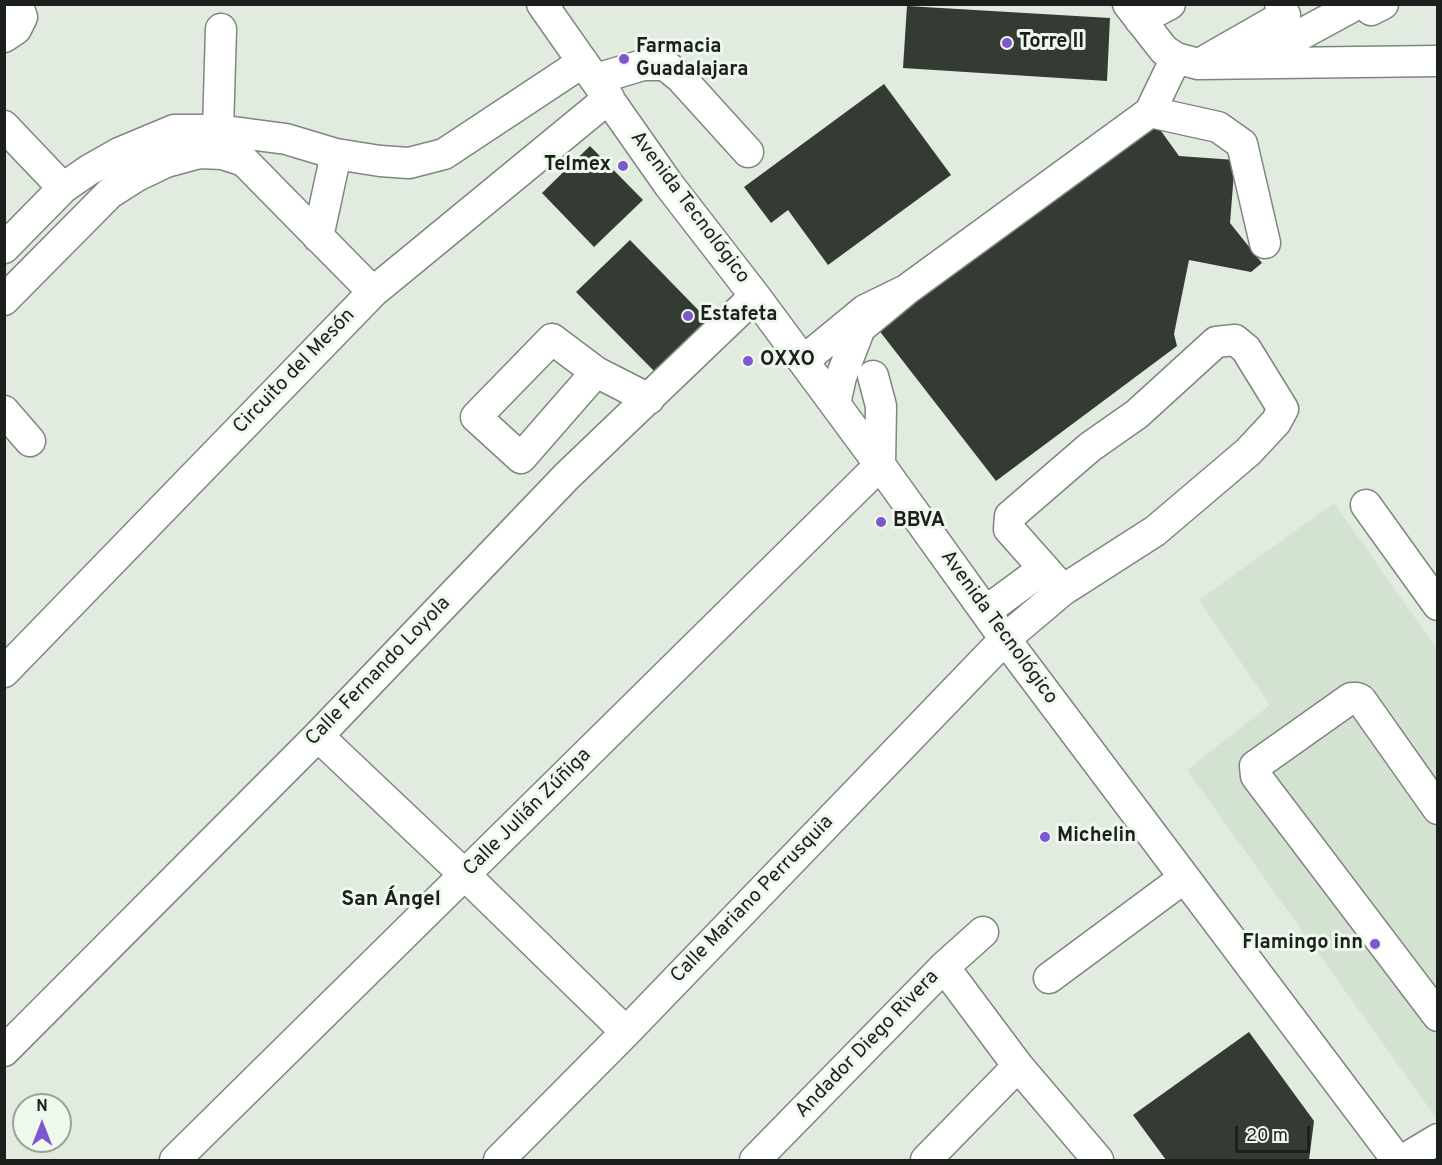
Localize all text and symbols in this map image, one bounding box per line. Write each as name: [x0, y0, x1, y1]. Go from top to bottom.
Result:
place label: Torre II: [1019, 31, 1084, 55]
place label: Farmacia Guadalajara: [636, 36, 748, 83]
marker: Torre II: [1000, 36, 1014, 50]
marker: Farmacia Guadalajara: [617, 52, 631, 66]
street label: Avenida Tecnológico: [624, 127, 754, 289]
place label: Telmex: [544, 154, 611, 178]
marker: Telmex: [616, 159, 630, 173]
street label: Circuito del Mesón: [229, 304, 361, 440]
place label: Estafeta: [700, 304, 777, 328]
marker: Estafeta: [681, 309, 695, 323]
place label: OXXO: [760, 349, 815, 373]
marker: OXXO: [741, 354, 755, 368]
place label: BBVA: [893, 510, 945, 534]
marker: BBVA: [874, 515, 888, 529]
street label: Avenida Tecnológico: [934, 546, 1062, 710]
street label: Calle Fernando Loyola: [302, 592, 456, 752]
street label: Calle Julián Zúñiga: [459, 744, 597, 882]
street label: Calle Mariano Perrusquia: [667, 811, 839, 989]
place label: Michelin: [1057, 825, 1136, 849]
marker: Michelin: [1038, 830, 1052, 844]
district label: San Ángel: [341, 888, 441, 914]
place label: Flamingo inn: [1242, 932, 1363, 956]
marker: Flamingo inn: [1368, 937, 1382, 951]
street label: Andador Diego Rivera: [791, 966, 945, 1124]
north arrow: [12, 1093, 72, 1153]
text: N: [36, 1097, 48, 1117]
scale bar: [1238, 1114, 1313, 1152]
text: 20 m: [1246, 1125, 1288, 1148]

